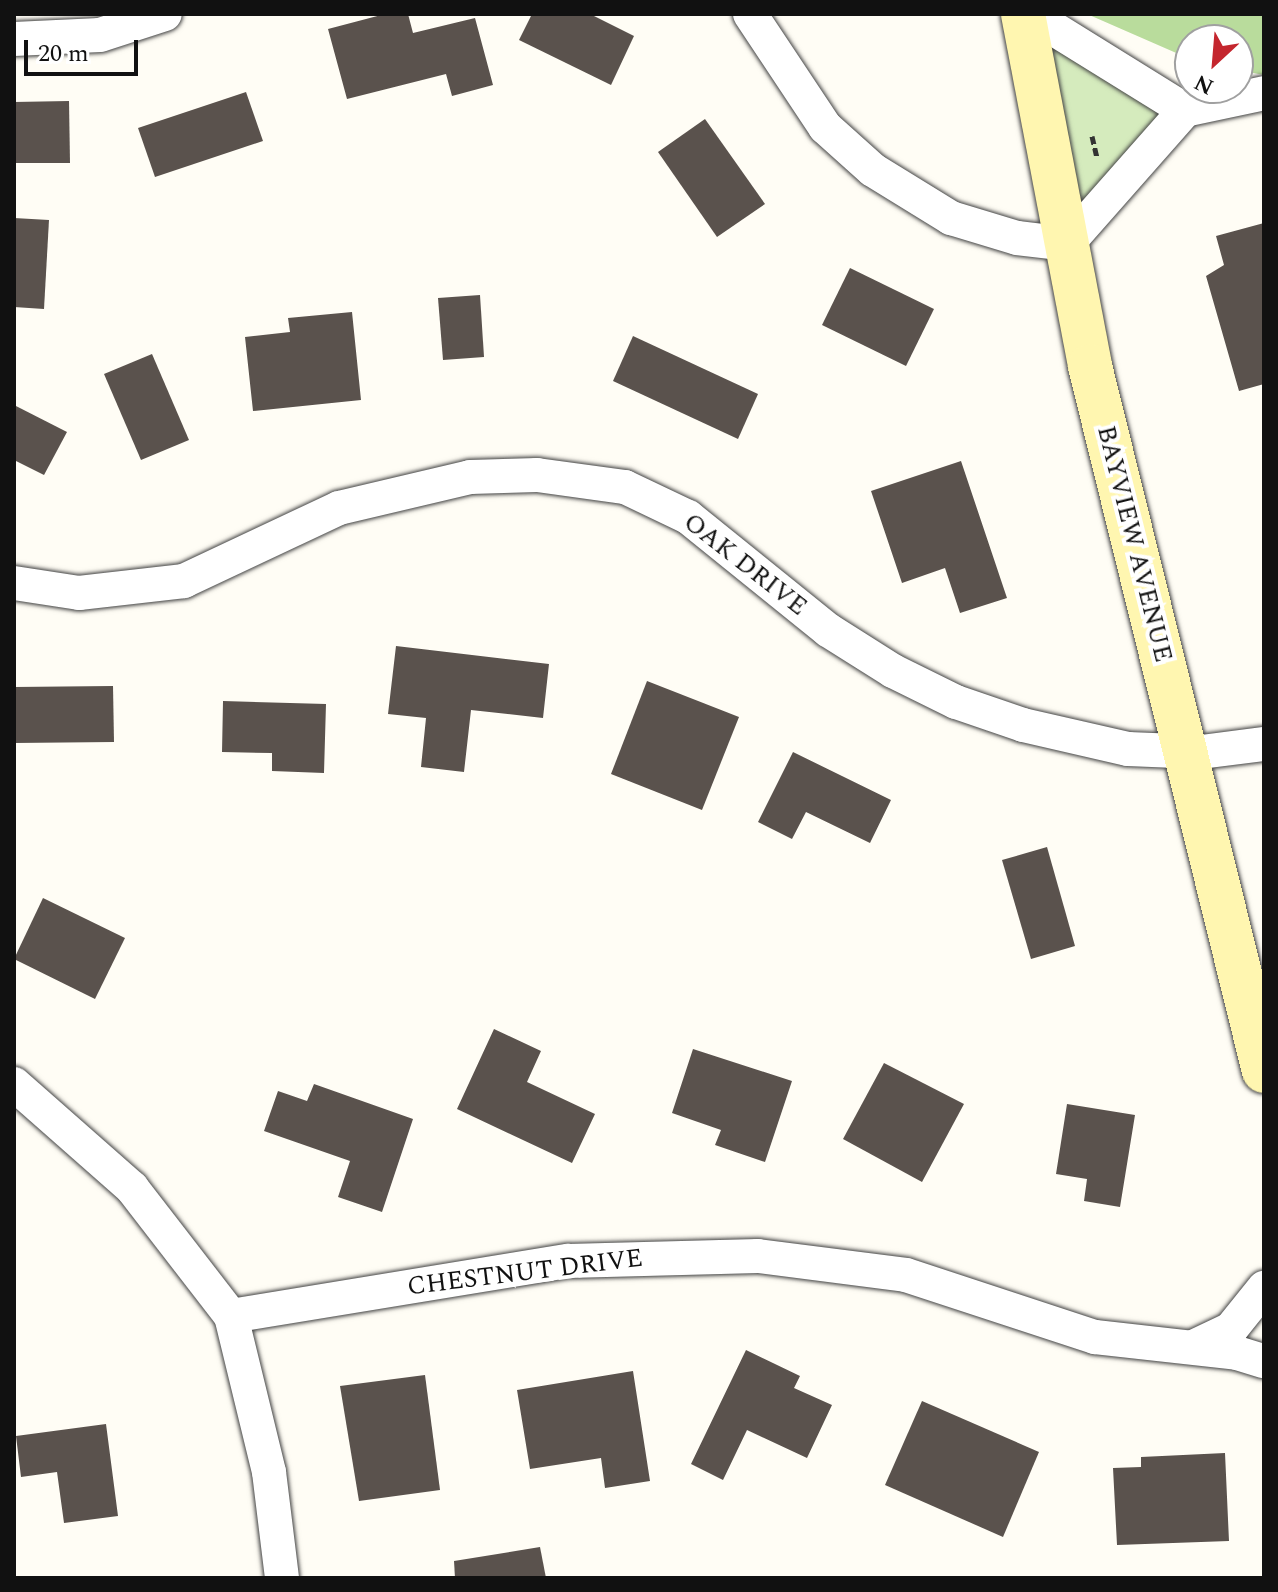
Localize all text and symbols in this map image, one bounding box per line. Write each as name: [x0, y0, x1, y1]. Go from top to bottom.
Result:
scale bar: [28, 24, 142, 74]
north arrow: [1174, 24, 1254, 104]
text: 20 m: [38, 36, 89, 72]
text: N: [1189, 65, 1219, 103]
street label: BAYVIEW AVENUE: [1090, 423, 1178, 665]
street label: OAK DRIVE: [677, 507, 813, 623]
street label: CHESTNUT DRIVE: [405, 1243, 645, 1303]

